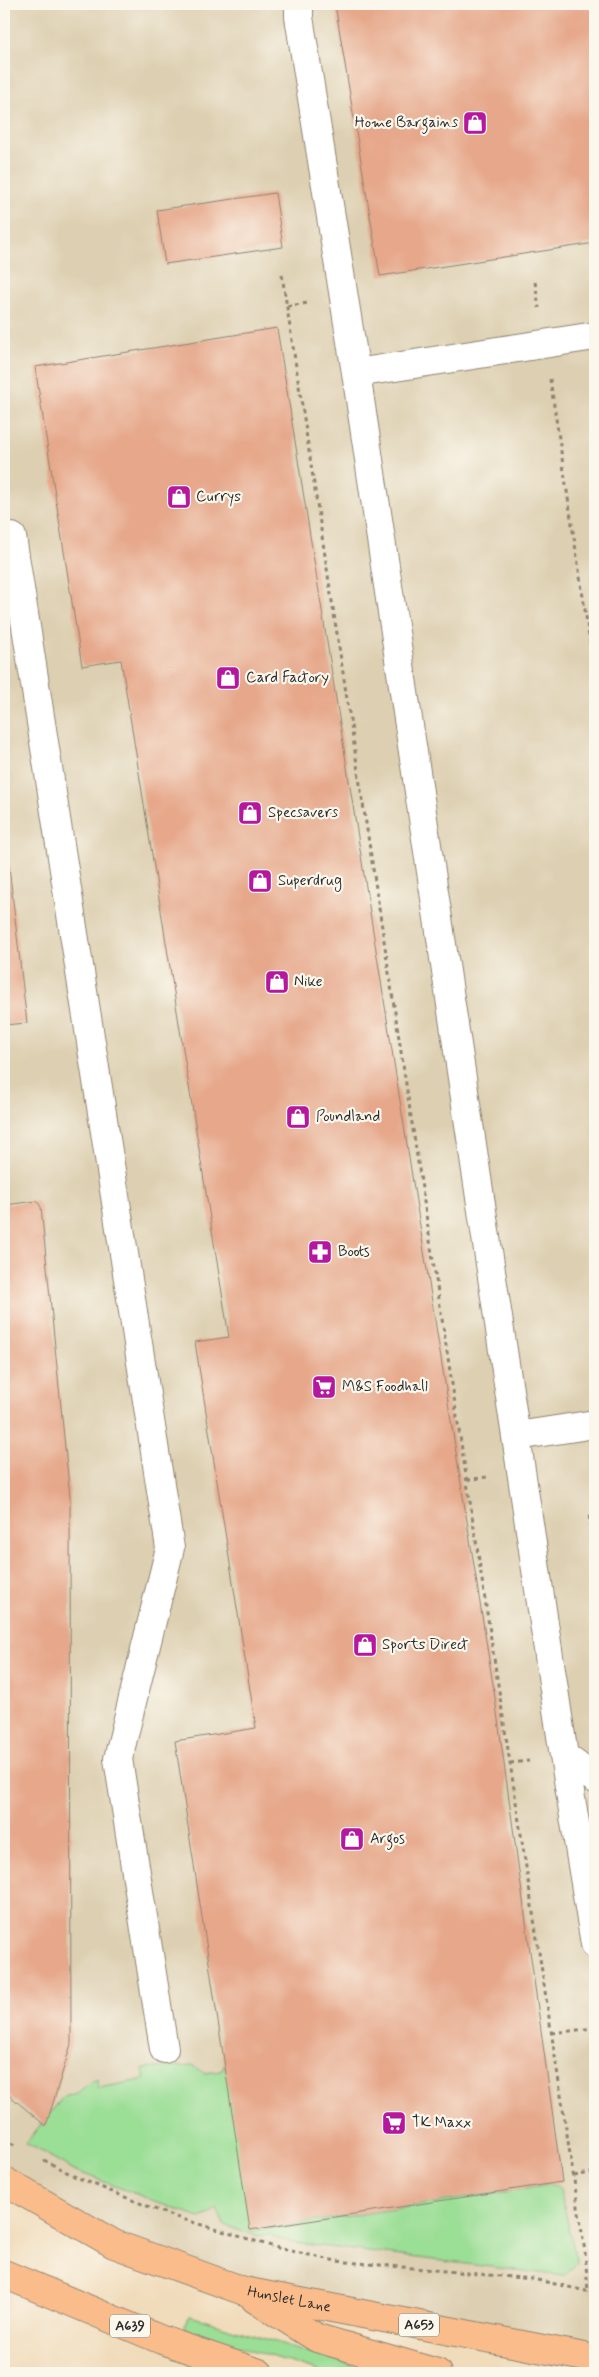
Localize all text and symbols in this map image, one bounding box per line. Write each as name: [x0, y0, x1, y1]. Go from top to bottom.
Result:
shop icon: Home Bargains: [462, 110, 488, 136]
place label: Home Bargains: [355, 113, 458, 134]
shop icon: Currys: [166, 484, 192, 510]
place label: Currys: [196, 487, 241, 507]
shop icon: Card Factory: [215, 665, 241, 691]
place label: Card Factory: [246, 668, 329, 688]
shop icon: Specsavers: [237, 800, 263, 826]
place label: Specsavers: [268, 803, 338, 823]
shop icon: Superdrug: [247, 868, 273, 894]
place label: Superdrug: [278, 871, 342, 892]
shop icon: Nike: [264, 969, 290, 995]
place label: Nike: [294, 972, 323, 992]
shop icon: Poundland: [285, 1104, 311, 1130]
place label: Poundland: [316, 1107, 380, 1127]
pharmacy icon: Boots: [307, 1239, 333, 1265]
place label: Boots: [338, 1242, 370, 1262]
supermarket icon: M&S Foodhall: [311, 1374, 337, 1400]
place label: M&S Foodhall: [342, 1377, 428, 1397]
shop icon: Sports Direct: [352, 1632, 378, 1658]
place label: Sports Direct: [382, 1635, 468, 1655]
shop icon: Argos: [339, 1826, 365, 1852]
place label: Argos: [370, 1829, 405, 1850]
supermarket icon: TK Maxx: [381, 2110, 407, 2136]
place label: TK Maxx: [412, 2113, 471, 2133]
street label: Hunslet Lane: [246, 2282, 333, 2318]
road number: A639: [110, 2314, 150, 2338]
road number: A653: [399, 2314, 439, 2336]

